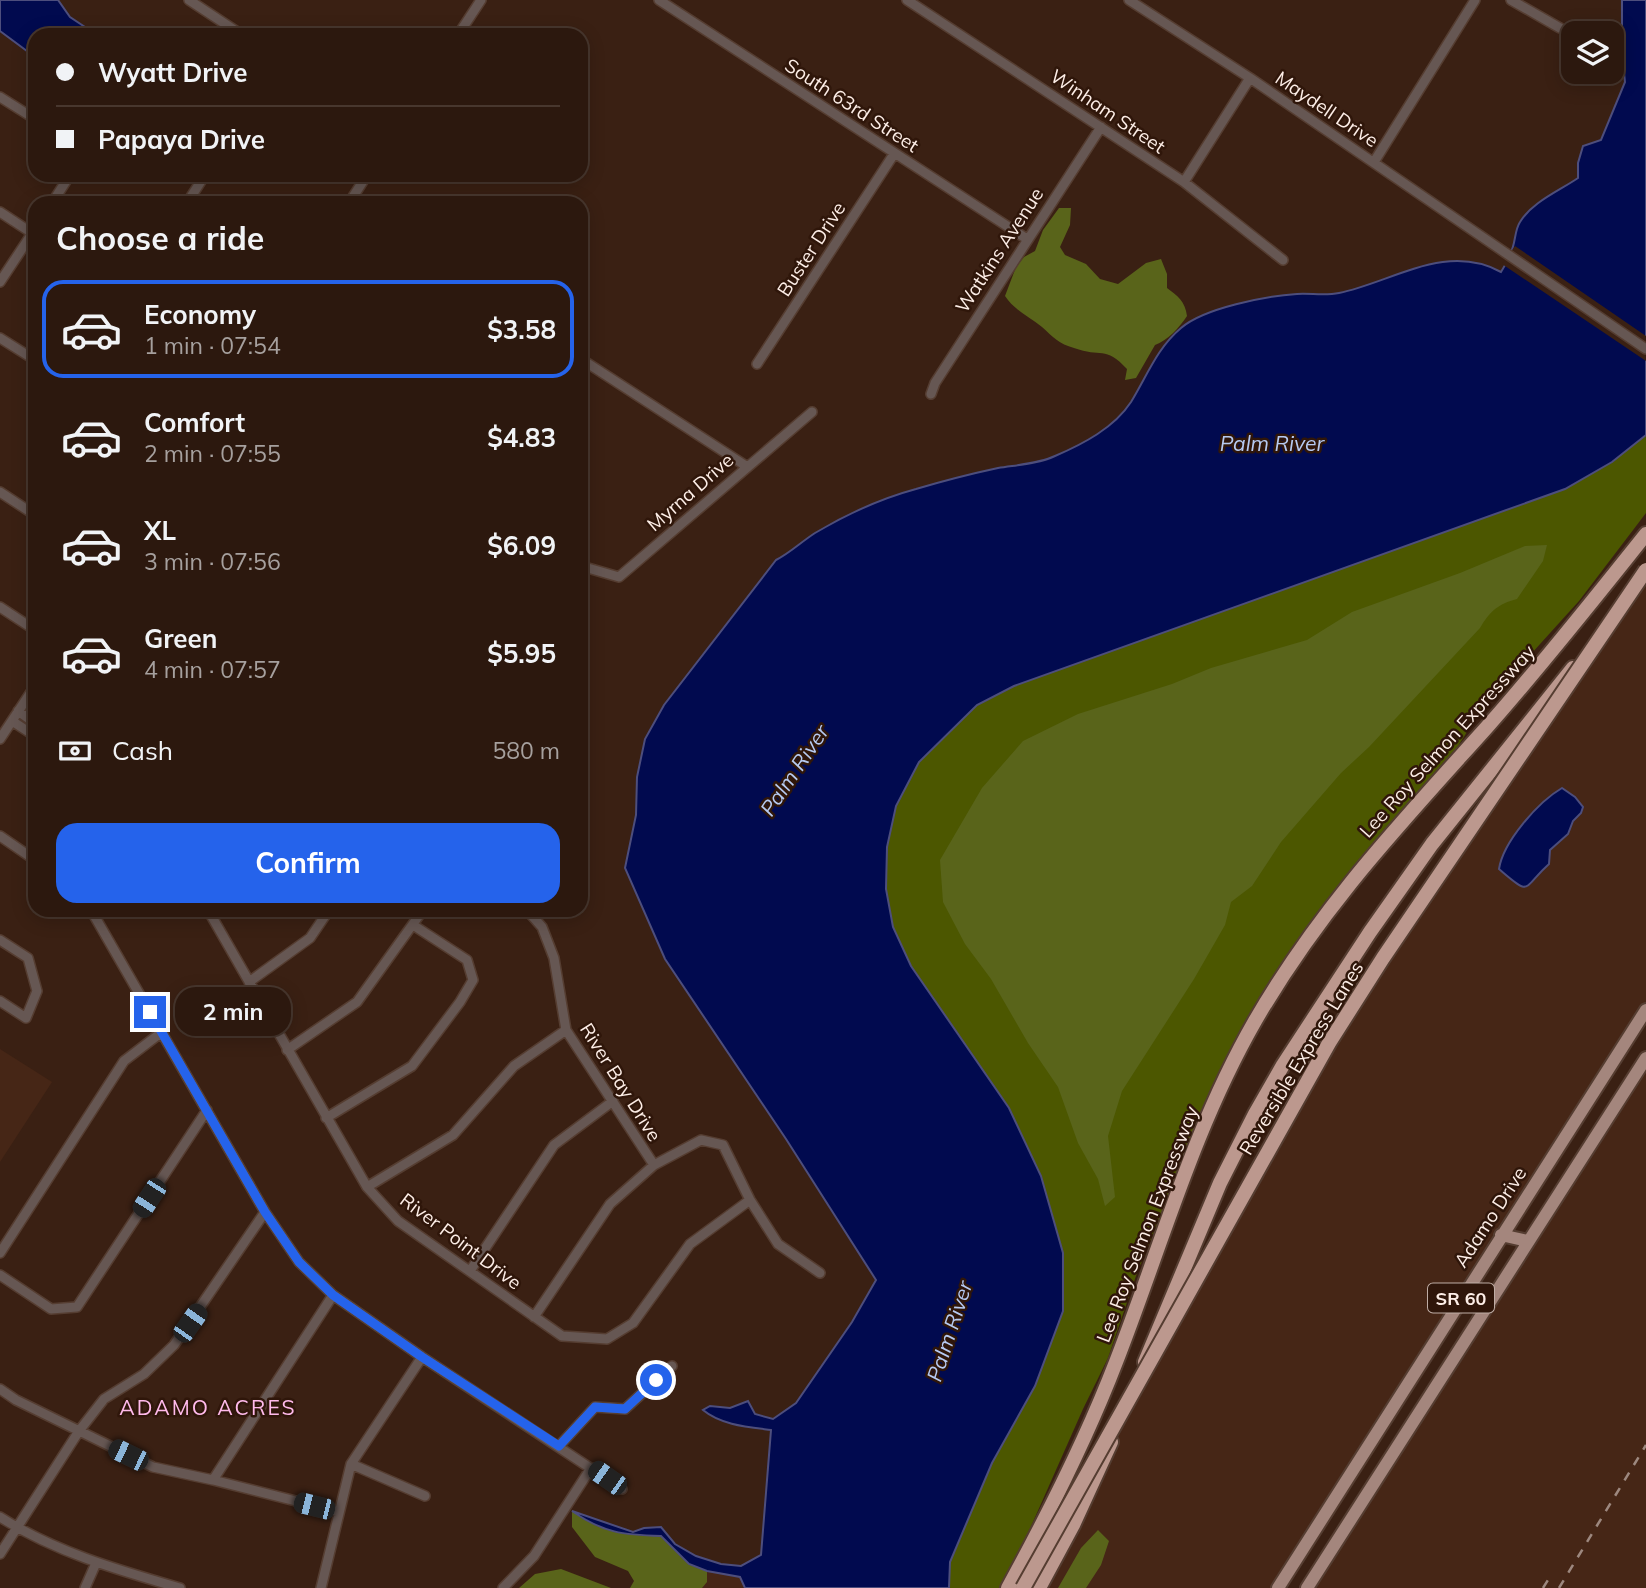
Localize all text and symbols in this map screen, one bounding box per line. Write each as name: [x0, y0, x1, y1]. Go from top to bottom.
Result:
map controls: [1561, 21, 1624, 84]
button: layers: [1561, 21, 1624, 84]
street label: South 63rd Street: [781, 53, 924, 157]
text: Wyatt Drive: [98, 56, 247, 89]
street label: Winham Street: [1046, 64, 1170, 158]
street label: Maydell Drive: [1271, 66, 1383, 152]
text: Papaya Drive: [98, 123, 265, 156]
street label: Watkins Avenue: [950, 183, 1048, 317]
street label: Buster Drive: [772, 197, 850, 301]
text: Choose a ride: [56, 218, 264, 258]
icon: car: [60, 298, 123, 361]
text: Economy: [144, 298, 256, 331]
text: $3.58: [487, 313, 556, 346]
text: 1 min · 07:54: [144, 331, 281, 360]
icon: car: [60, 406, 123, 469]
text: Comfort: [144, 406, 245, 439]
text: $4.83: [487, 421, 556, 454]
water label: Palm River: [1220, 430, 1326, 456]
text: 2 min · 07:55: [144, 439, 281, 468]
street label: Myrna Drive: [642, 448, 738, 536]
icon: car: [60, 514, 123, 577]
text: XL: [144, 514, 176, 547]
text: $6.09: [487, 529, 556, 562]
text: 3 min · 07:56: [144, 547, 281, 576]
icon: car: [60, 622, 123, 685]
text: Green: [144, 622, 217, 655]
text: $5.95: [487, 637, 556, 670]
street label: Lee Roy Selmon Expressway: [1354, 640, 1540, 842]
text: 4 min · 07:57: [144, 655, 281, 684]
water label: Palm River: [754, 718, 835, 820]
icon: cash: [56, 732, 94, 770]
text: Cash: [112, 734, 173, 767]
text: 580 m: [492, 736, 560, 765]
button: Confirm: [56, 823, 560, 903]
street label: Reversible Express Lanes: [1234, 957, 1368, 1159]
callout: 2 min: [174, 988, 290, 1036]
route end: [134, 996, 166, 1028]
text: 2 min: [203, 997, 263, 1026]
street label: River Bay Drive: [575, 1018, 667, 1146]
street label: Lee Roy Selmon Expressway: [1091, 1102, 1203, 1346]
street label: Adamo Drive: [1449, 1162, 1531, 1272]
car: [129, 1175, 170, 1221]
street label: River Point Drive: [396, 1188, 526, 1294]
water label: Palm River: [921, 1276, 978, 1385]
road number: SR 60: [1428, 1283, 1494, 1312]
car: [170, 1300, 211, 1346]
route start: [640, 1364, 672, 1396]
district label: ADAMO ACRES: [119, 1394, 297, 1420]
car: [105, 1436, 152, 1474]
car: [584, 1457, 631, 1499]
car: [292, 1491, 337, 1521]

